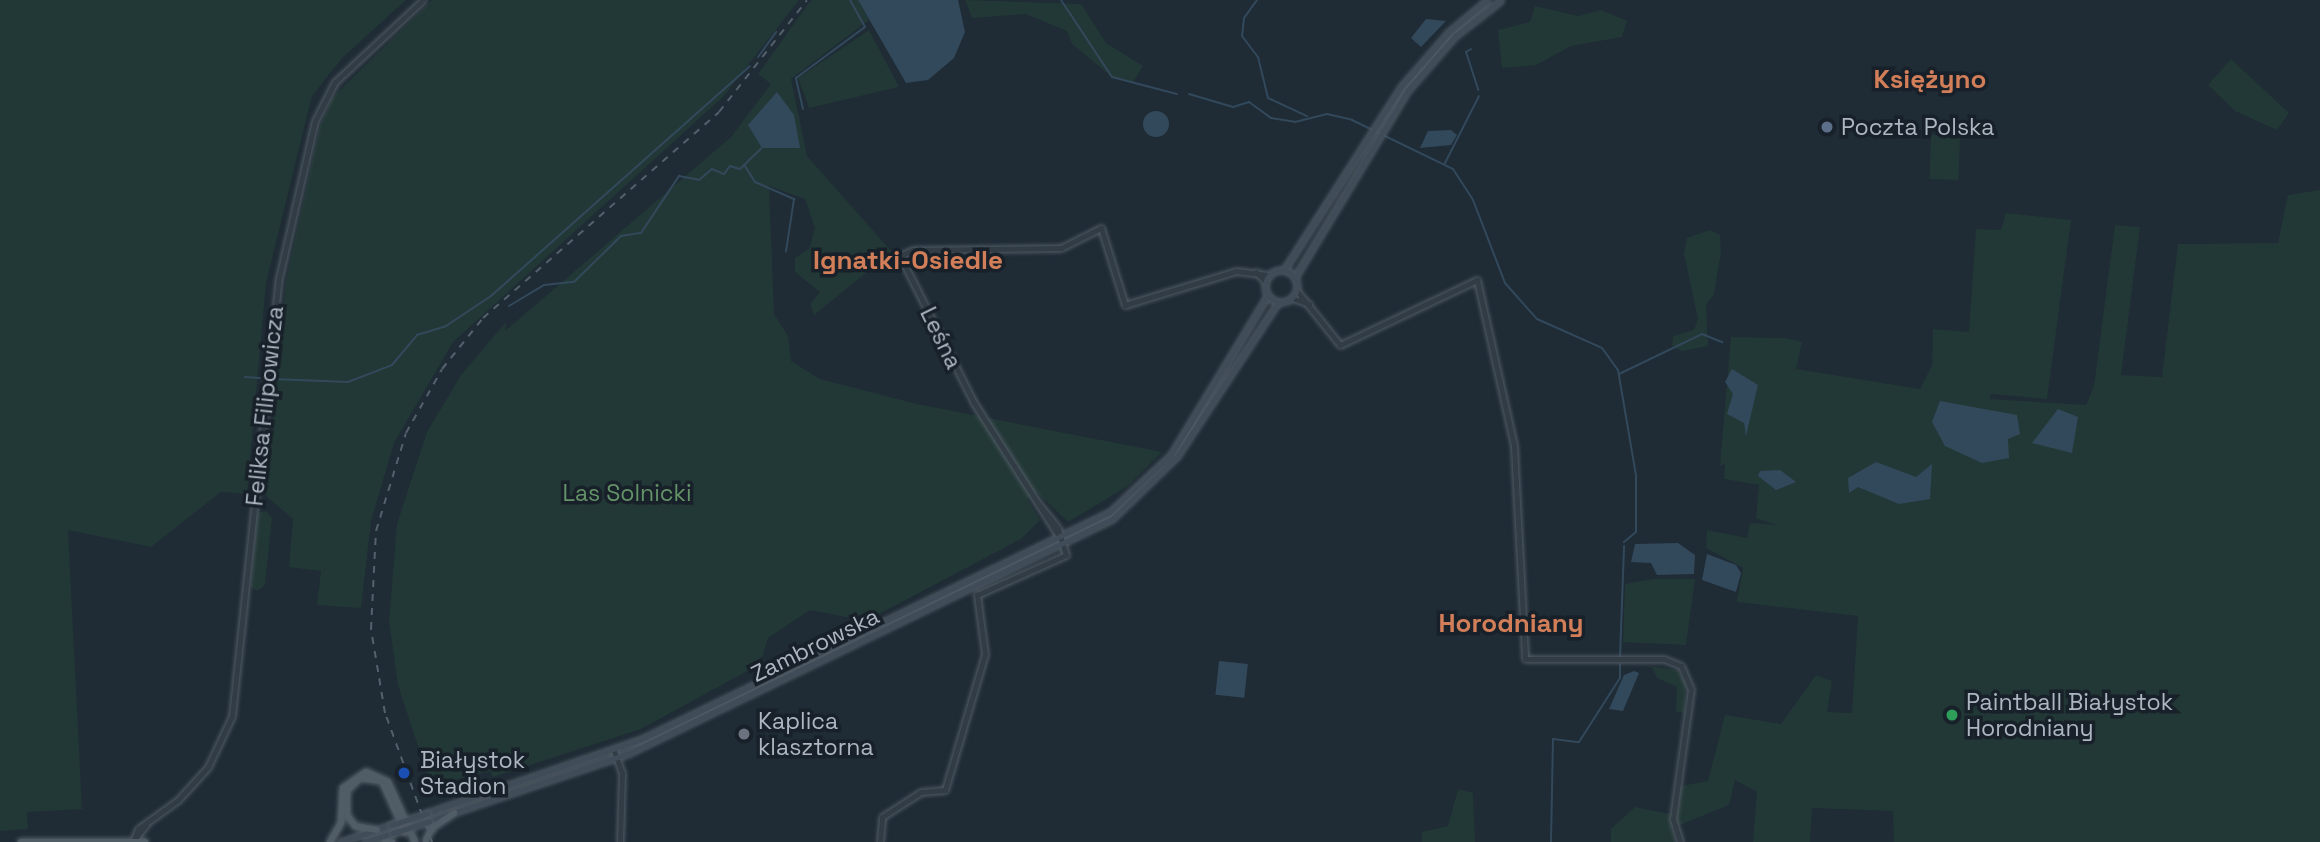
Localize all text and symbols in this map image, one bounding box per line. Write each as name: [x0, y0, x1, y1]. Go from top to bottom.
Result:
district label: Księżyno: [1874, 64, 1986, 96]
place label: Poczta Polska: [1841, 113, 1994, 141]
marker: Poczta Polska: [1819, 119, 1835, 135]
district label: Ignatki-Osiedle: [813, 245, 1003, 277]
street label: Leśna: [914, 302, 968, 374]
street label: Feliksa Filipowicza: [241, 305, 289, 507]
park label: Las Solnicki: [562, 479, 692, 507]
street label: Zambrowska: [746, 602, 884, 688]
district label: Horodniany: [1438, 608, 1584, 640]
place label: Paintball Białystok Horodniany: [1966, 688, 2173, 742]
place label: Kaplica klasztorna: [758, 707, 874, 761]
marker: Paintball Białystok Horodniany: [1944, 707, 1960, 723]
marker: Kaplica klasztorna: [736, 726, 752, 742]
place label: Białystok Stadion: [420, 746, 525, 800]
marker: Białystok Stadion: [394, 763, 414, 783]

